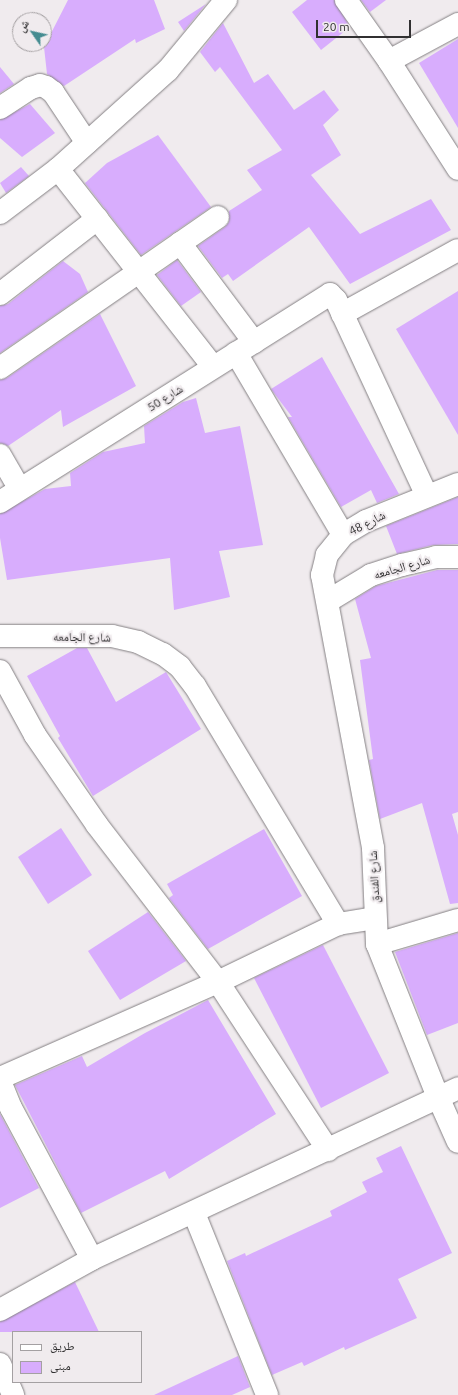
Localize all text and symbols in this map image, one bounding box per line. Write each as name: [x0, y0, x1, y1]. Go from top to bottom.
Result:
north arrow: [12, 12, 52, 52]
scale bar: [318, 12, 413, 38]
text: ش: [15, 18, 31, 34]
text: 20 m: [323, 20, 350, 33]
street label: شارع 50: [145, 382, 185, 414]
street label: شارع 48: [346, 508, 388, 538]
street label: شارع الجامعه: [372, 552, 432, 582]
street label: شارع الجامعه: [53, 629, 111, 645]
street label: شارع الفندق: [365, 850, 383, 904]
legend: [12, 1331, 142, 1383]
text: طريق: [50, 1339, 75, 1352]
text: مبنى: [50, 1359, 71, 1372]

